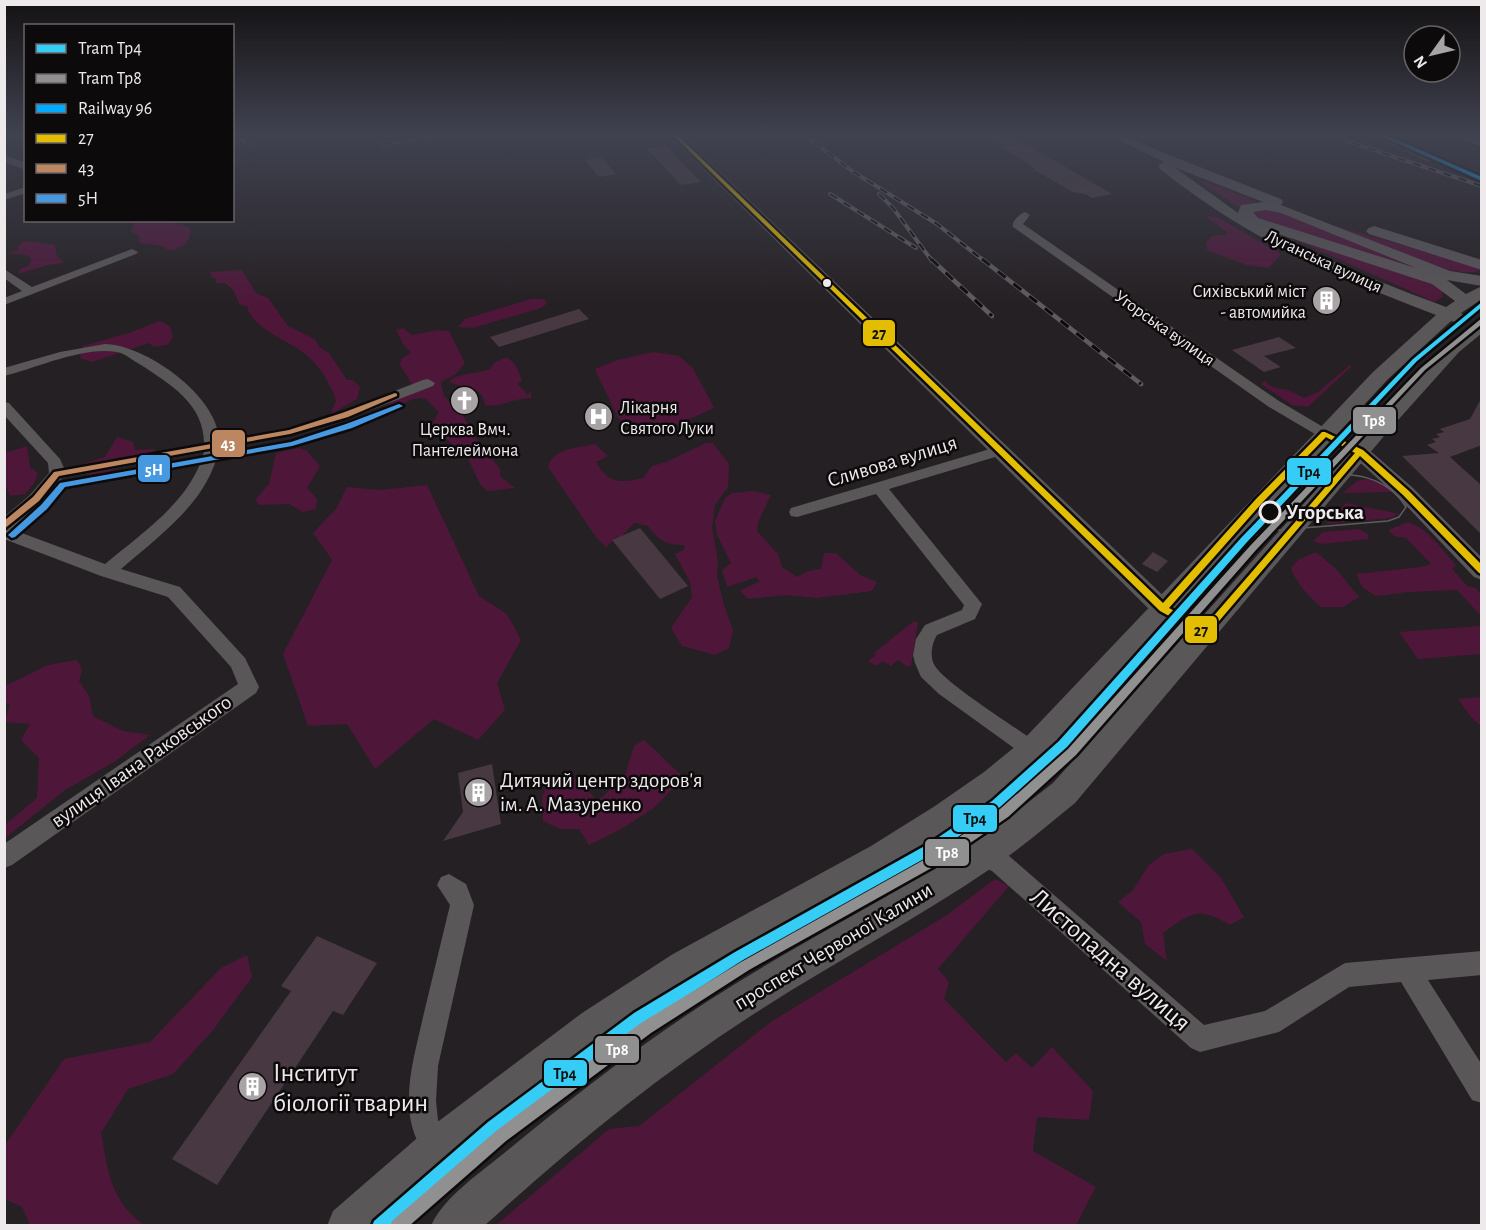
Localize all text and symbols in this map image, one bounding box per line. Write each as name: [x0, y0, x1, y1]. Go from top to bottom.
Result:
legend: [24, 24, 234, 222]
north arrow: [1402, 24, 1462, 84]
text: Tram Тр4: [78, 40, 142, 58]
text: N: [1411, 53, 1430, 71]
text: Tram Тр8: [78, 70, 142, 88]
text: Railway 96: [78, 100, 152, 118]
text: 27: [78, 130, 94, 148]
text: 43: [78, 160, 94, 178]
text: 5Н: [78, 190, 98, 208]
street label: Луганська вулиця: [1262, 227, 1385, 297]
unlabelled marker: [821, 277, 833, 289]
place label: Сихівський міст - автомийка: [1192, 283, 1307, 322]
building icon: Сихівський міст - автомийка: [1311, 285, 1343, 317]
street label: Угорська вулиця: [1111, 288, 1218, 370]
line badge: 27: [862, 319, 896, 347]
text: 27: [872, 326, 886, 342]
church icon: Церква Вмч. Пантелеймона: [449, 384, 481, 416]
place label: Лікарня Святого Луки: [620, 399, 714, 438]
hospital icon: Лікарня Святого Луки: [583, 401, 615, 433]
line badge: Тр8: [1352, 406, 1397, 435]
text: Тр8: [1362, 413, 1386, 429]
place label: Церква Вмч. Пантелеймона: [411, 421, 519, 460]
line badge: 43: [211, 429, 246, 458]
street label: Сливова вулиця: [825, 432, 960, 491]
text: 43: [221, 436, 236, 452]
line badge: 5Н: [137, 454, 171, 483]
line badge: Тр4: [1286, 457, 1332, 486]
text: 5Н: [145, 462, 163, 478]
text: Тр4: [1297, 464, 1321, 480]
marker: Угорська: [1259, 501, 1281, 523]
place label: Угорська: [1286, 502, 1364, 523]
line badge: 27: [1184, 615, 1218, 644]
text: 27: [1194, 623, 1208, 639]
street label: вулиця Івана Раковського: [47, 691, 235, 832]
place label: Дитячий центр здоров'я ім. А. Мазуренко: [500, 770, 703, 815]
building icon: Дитячий центр здоров'я ім. А. Мазуренко: [463, 776, 495, 808]
line badge: Тр4: [952, 804, 998, 833]
text: Тр4: [963, 811, 987, 827]
line badge: Тр8: [924, 838, 970, 867]
text: Тр8: [935, 845, 959, 861]
street label: проспект Червоної Калини: [731, 879, 936, 1014]
street label: Листопадна вулиця: [1025, 883, 1196, 1036]
line badge: Тр8: [594, 1035, 640, 1064]
text: Тр8: [605, 1042, 629, 1058]
line badge: Тр4: [543, 1059, 588, 1087]
place label: Інститут біології тварин: [273, 1060, 428, 1116]
text: Тр4: [553, 1066, 577, 1082]
building icon: Інститут біології тварин: [236, 1071, 268, 1103]

